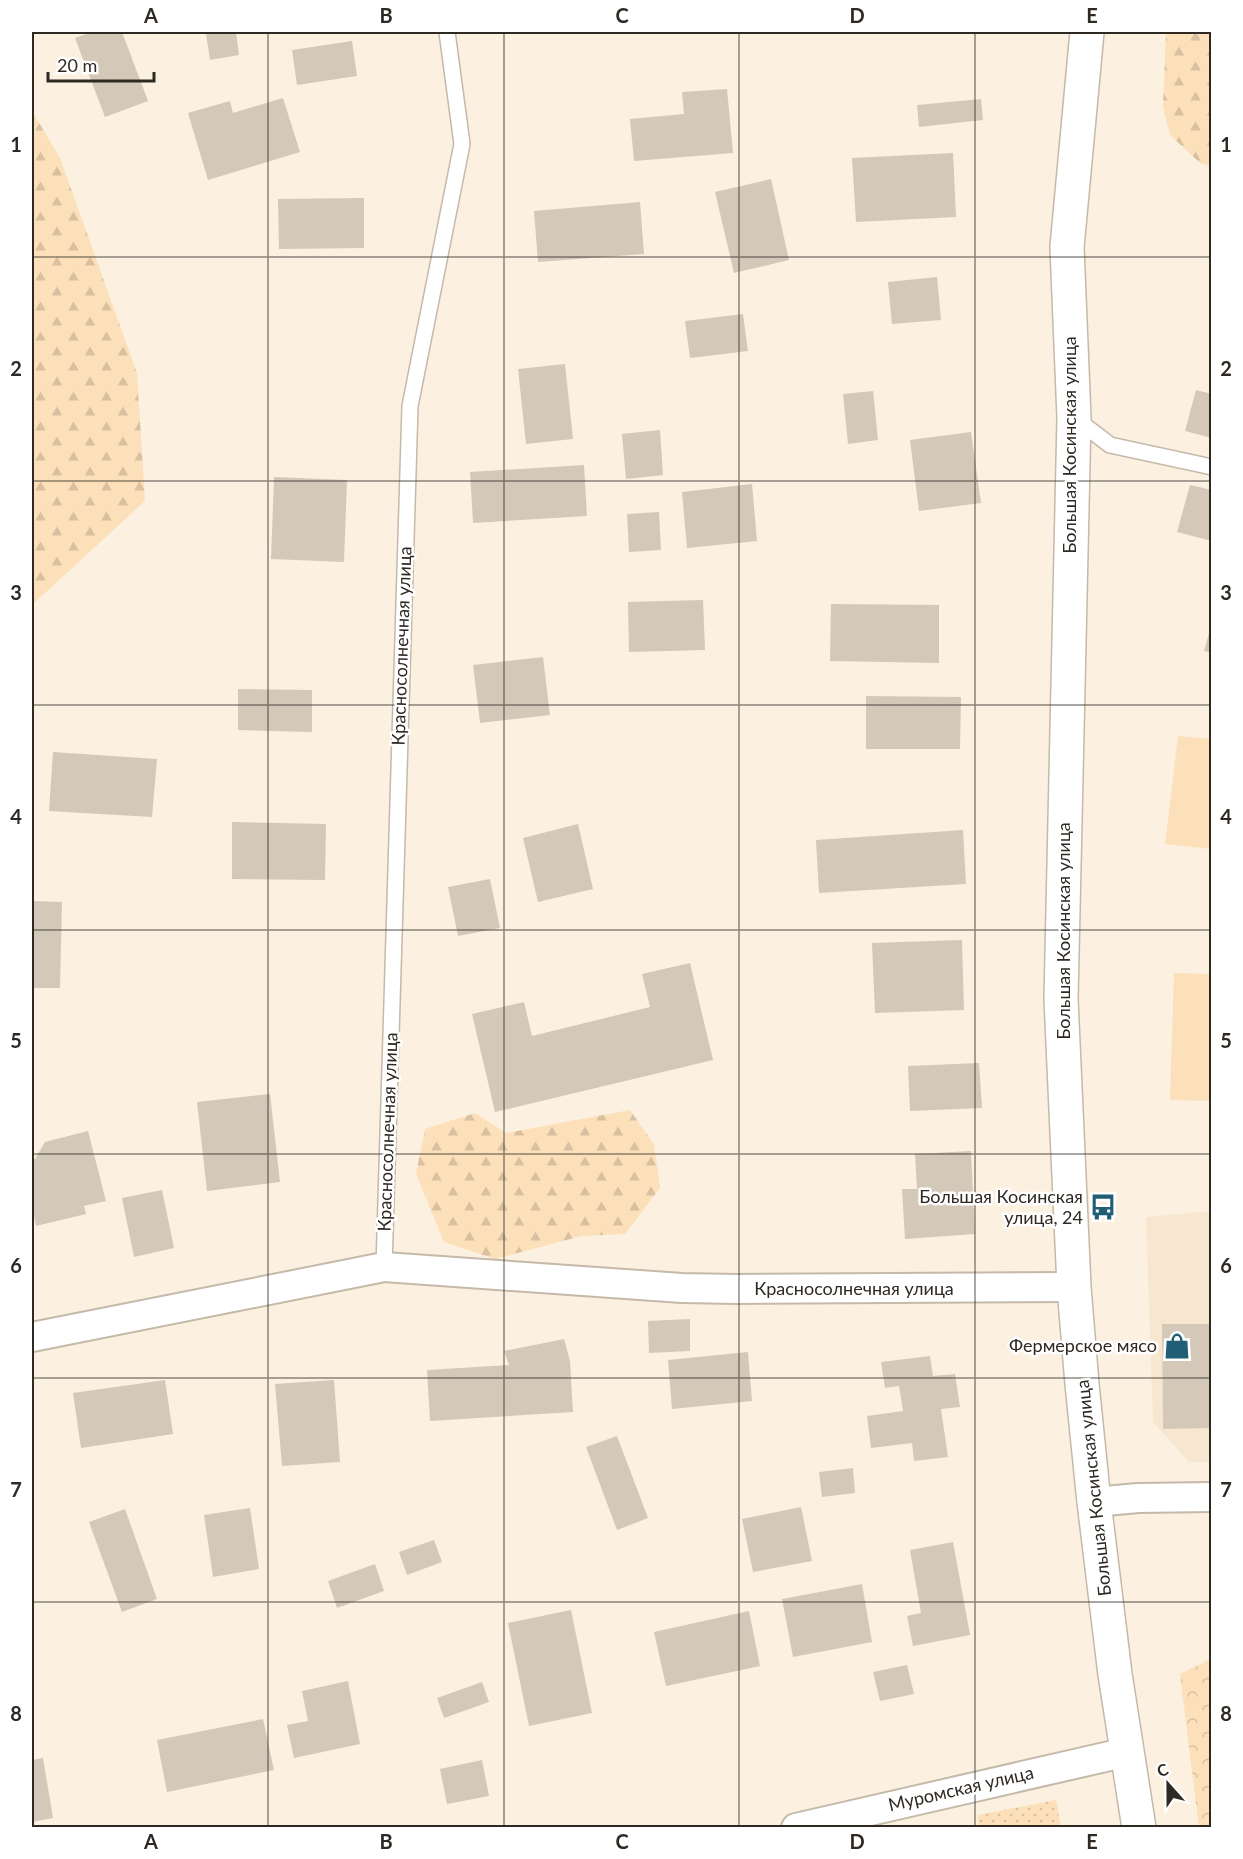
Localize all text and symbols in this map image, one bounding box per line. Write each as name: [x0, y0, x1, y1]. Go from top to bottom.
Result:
text: A: [143, 3, 158, 27]
text: B: [379, 3, 393, 27]
text: C: [615, 3, 629, 27]
text: D: [849, 3, 865, 27]
text: E: [1086, 3, 1098, 27]
scale bar: [48, 45, 154, 83]
text: 20 m: [57, 54, 97, 76]
text: 1: [10, 132, 22, 156]
text: 1: [1220, 132, 1232, 156]
street label: Большая Косинская улица: [1058, 336, 1080, 554]
text: 2: [10, 356, 22, 380]
text: 2: [1220, 356, 1232, 380]
street label: Красносолнечная улица: [387, 546, 415, 746]
text: 3: [10, 580, 22, 604]
text: 3: [1220, 580, 1232, 604]
text: 4: [10, 804, 22, 828]
text: 4: [1220, 804, 1232, 828]
street label: Большая Косинская улица: [1052, 822, 1074, 1040]
text: 5: [10, 1028, 22, 1052]
text: 5: [1220, 1028, 1232, 1052]
street label: Красносолнечная улица: [373, 1032, 401, 1232]
place label: Большая Косинская улица, 24: [919, 1185, 1083, 1228]
bus stop icon: Большая Косинская улица, 24: [1088, 1192, 1118, 1222]
text: 6: [10, 1253, 22, 1277]
text: 6: [1220, 1253, 1232, 1277]
street label: Красносолнечная улица: [754, 1277, 954, 1299]
shop icon: Фермерское мясо: [1162, 1331, 1192, 1361]
place label: Фермерское мясо: [1009, 1334, 1157, 1356]
street label: Большая Косинская улица: [1071, 1379, 1115, 1597]
text: 7: [10, 1477, 22, 1501]
text: 7: [1220, 1477, 1232, 1501]
text: 8: [10, 1701, 22, 1725]
text: 8: [1220, 1701, 1232, 1725]
north arrow: [1138, 1754, 1198, 1814]
text: С: [1154, 1759, 1171, 1780]
street label: Муромская улица: [886, 1761, 1035, 1815]
text: A: [143, 1829, 158, 1853]
text: B: [379, 1829, 393, 1853]
text: C: [615, 1829, 629, 1853]
text: D: [849, 1829, 865, 1853]
text: E: [1086, 1829, 1098, 1853]

